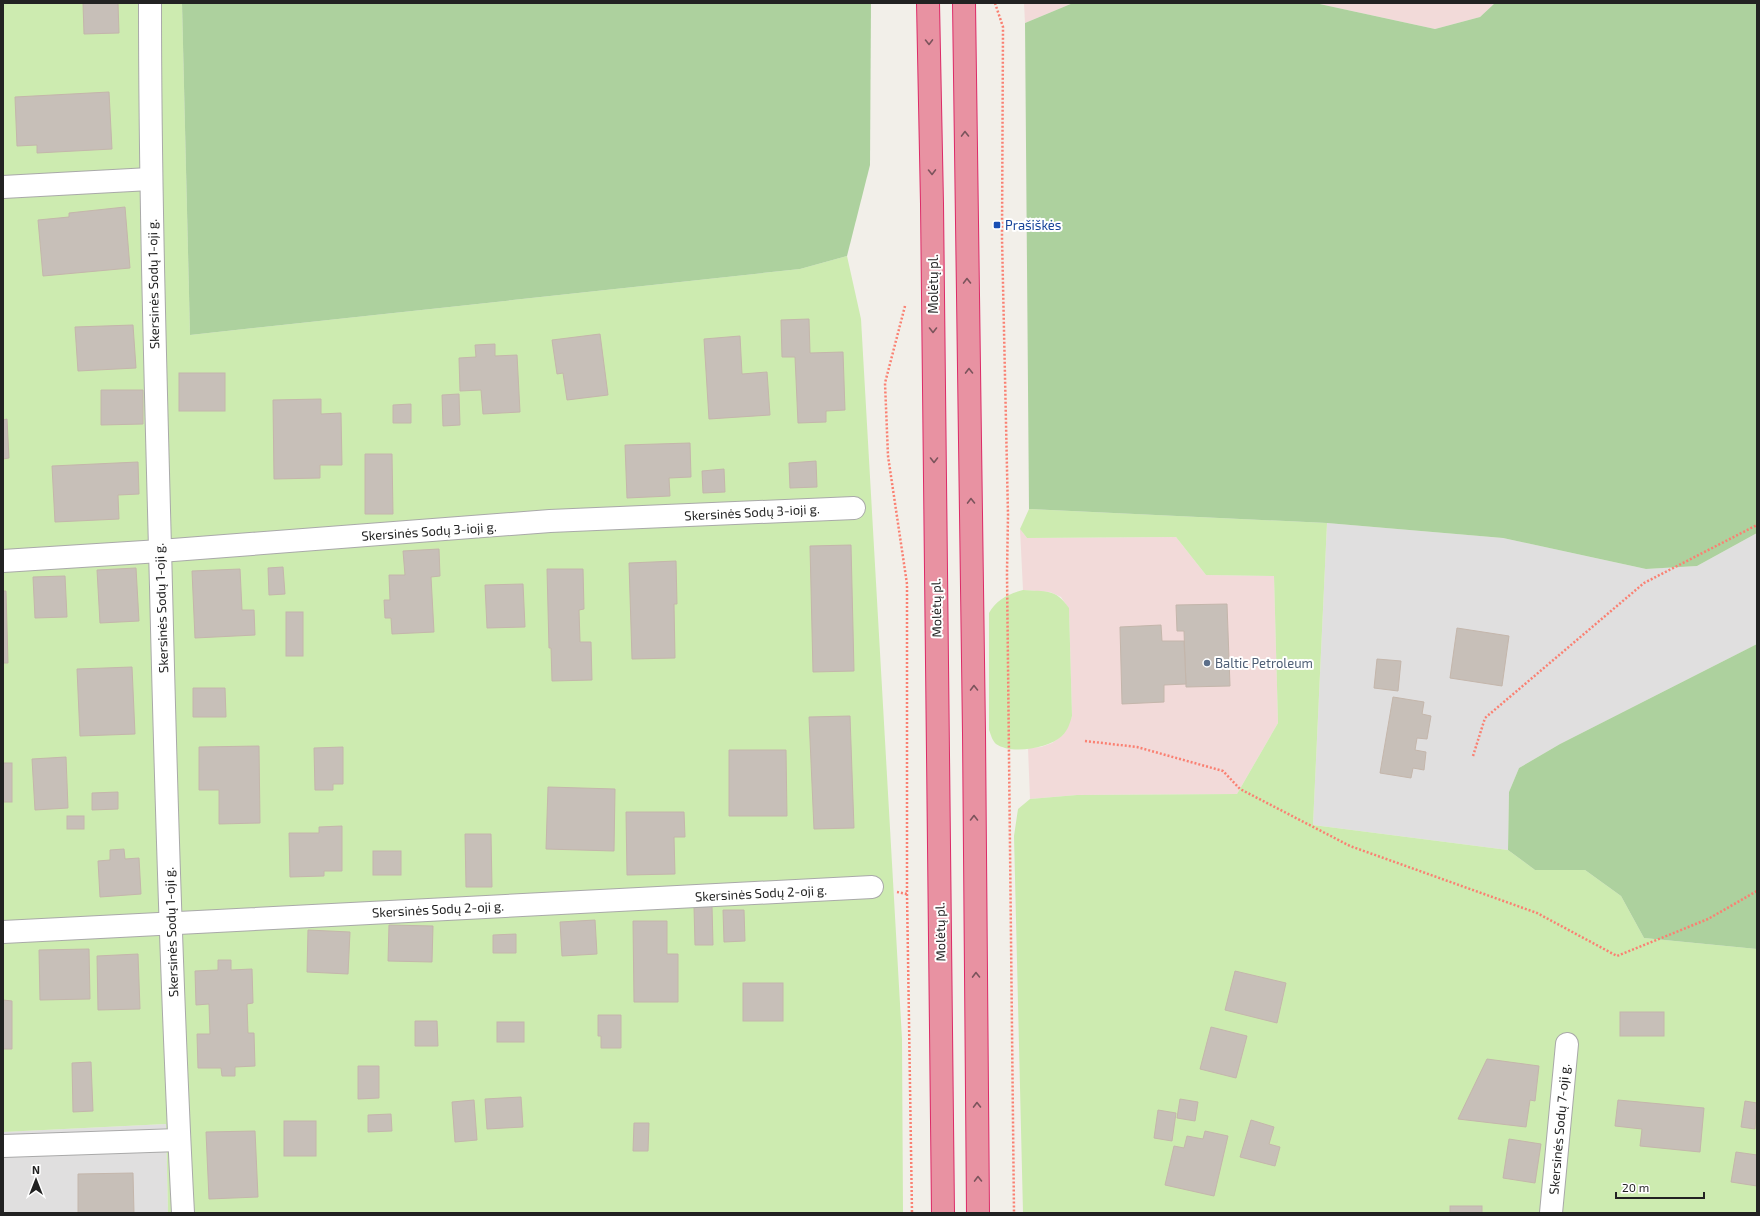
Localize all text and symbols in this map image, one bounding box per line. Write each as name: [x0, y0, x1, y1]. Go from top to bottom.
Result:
one-way arrow: [925, 39, 933, 45]
one-way arrow: [961, 131, 969, 137]
one-way arrow: [927, 169, 936, 175]
place label: Prašiškės: [1005, 217, 1061, 233]
street label: Skersinės Sodų 1-oji g.: [144, 219, 162, 349]
marker: Prašiškės: [992, 220, 1002, 230]
street label: Molėtų pl.: [925, 254, 941, 314]
one-way arrow: [963, 278, 971, 284]
one-way arrow: [929, 327, 937, 333]
one-way arrow: [964, 368, 973, 374]
one-way arrow: [930, 457, 938, 463]
one-way arrow: [966, 498, 975, 504]
street label: Skersinės Sodų 3-ioji g.: [684, 500, 820, 524]
street label: Skersinės Sodų 3-ioji g.: [361, 518, 497, 544]
street label: Skersinės Sodų 1-oji g.: [151, 543, 171, 673]
street label: Molėtų pl.: [927, 578, 945, 638]
place label: Baltic Petroleum: [1215, 655, 1313, 671]
marker: Baltic Petroleum: [1202, 658, 1212, 668]
one-way arrow: [969, 685, 978, 691]
one-way arrow: [970, 815, 979, 821]
street label: Skersinės Sodų 1-oji g.: [161, 867, 181, 997]
street label: Skersinės Sodų 2-oji g.: [695, 882, 828, 904]
street label: Skersinės Sodų 2-oji g.: [372, 898, 505, 920]
street label: Molėtų pl.: [931, 902, 949, 962]
one-way arrow: [972, 972, 980, 978]
street label: Skersinės Sodų 7-oji g.: [1545, 1063, 1573, 1195]
one-way arrow: [973, 1102, 981, 1108]
north arrow: [16, 1160, 56, 1200]
text: N: [32, 1163, 40, 1176]
scale bar: [1616, 1174, 1704, 1200]
one-way arrow: [974, 1176, 982, 1182]
text: 20 m: [1622, 1180, 1649, 1194]

